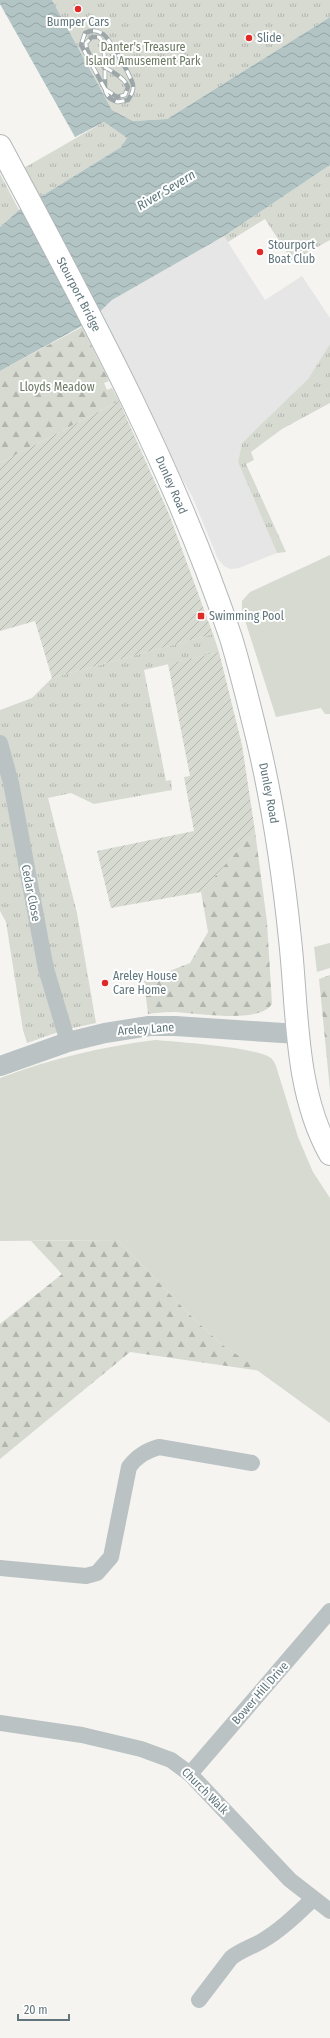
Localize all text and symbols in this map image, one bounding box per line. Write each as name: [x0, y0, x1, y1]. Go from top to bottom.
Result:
marker: Bumper Cars: [73, 4, 83, 14]
place label: Bumper Cars: [47, 15, 109, 29]
place label: Slide: [257, 31, 282, 45]
marker: Slide: [244, 33, 254, 43]
park label: Danter's Treasure Island Amusement Park: [85, 40, 201, 68]
water label: River Severn: [134, 167, 198, 213]
place label: Stourport Boat Club: [268, 238, 315, 266]
marker: Stourport Boat Club: [255, 247, 265, 257]
street label: Stourport Bridge: [54, 255, 104, 334]
park label: Lloyds Meadow: [19, 380, 95, 394]
street label: Dunley Road: [152, 454, 190, 516]
place label: Swimming Pool: [209, 609, 284, 623]
marker: Swimming Pool: [196, 611, 206, 621]
street label: Dunley Road: [256, 761, 281, 825]
street label: Cedar Close: [19, 863, 43, 923]
place label: Areley House Care Home: [113, 969, 177, 997]
marker: Areley House Care Home: [100, 978, 110, 988]
street label: Areley Lane: [117, 1020, 175, 1038]
street label: Bower Hill Drive: [229, 1659, 291, 1727]
street label: Church Walk: [179, 1765, 231, 1817]
scale bar: [18, 1996, 69, 2022]
text: 20 m: [24, 2003, 48, 2017]

